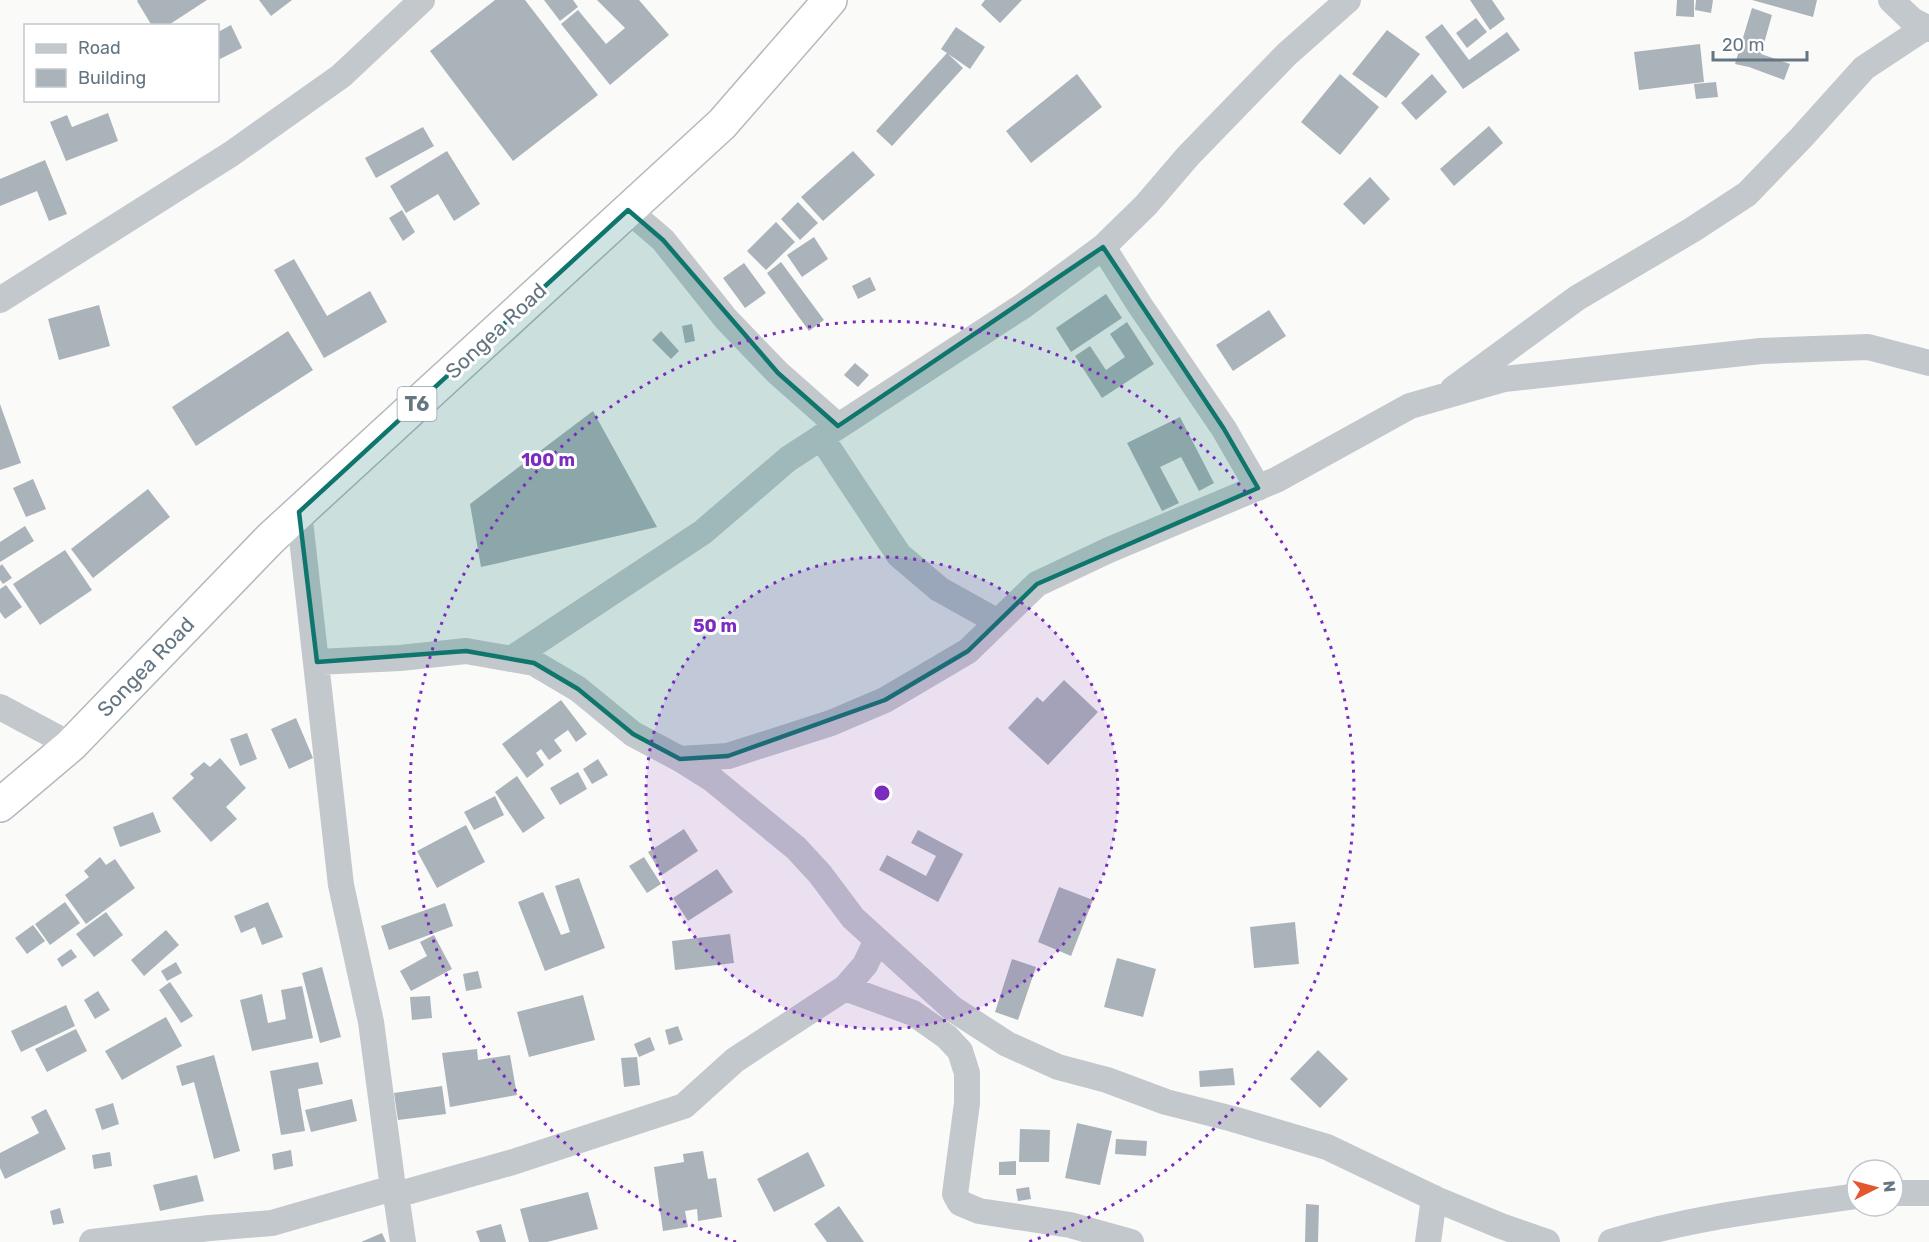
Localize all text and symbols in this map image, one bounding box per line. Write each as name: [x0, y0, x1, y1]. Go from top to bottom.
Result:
legend: [24, 24, 219, 102]
scale bar: [1713, 24, 1808, 62]
text: 20 m: [1722, 34, 1764, 56]
text: Road: [78, 37, 121, 59]
text: Building: [78, 67, 146, 89]
street label: Songea Road: [440, 278, 551, 384]
road number: T6: [398, 387, 436, 421]
text: 100 m: [521, 449, 575, 471]
street label: Songea Road: [92, 612, 199, 722]
text: 50 m: [693, 615, 737, 637]
centre of rings: [872, 783, 892, 803]
north arrow: [1845, 1158, 1905, 1218]
text: N: [1879, 1180, 1899, 1193]

